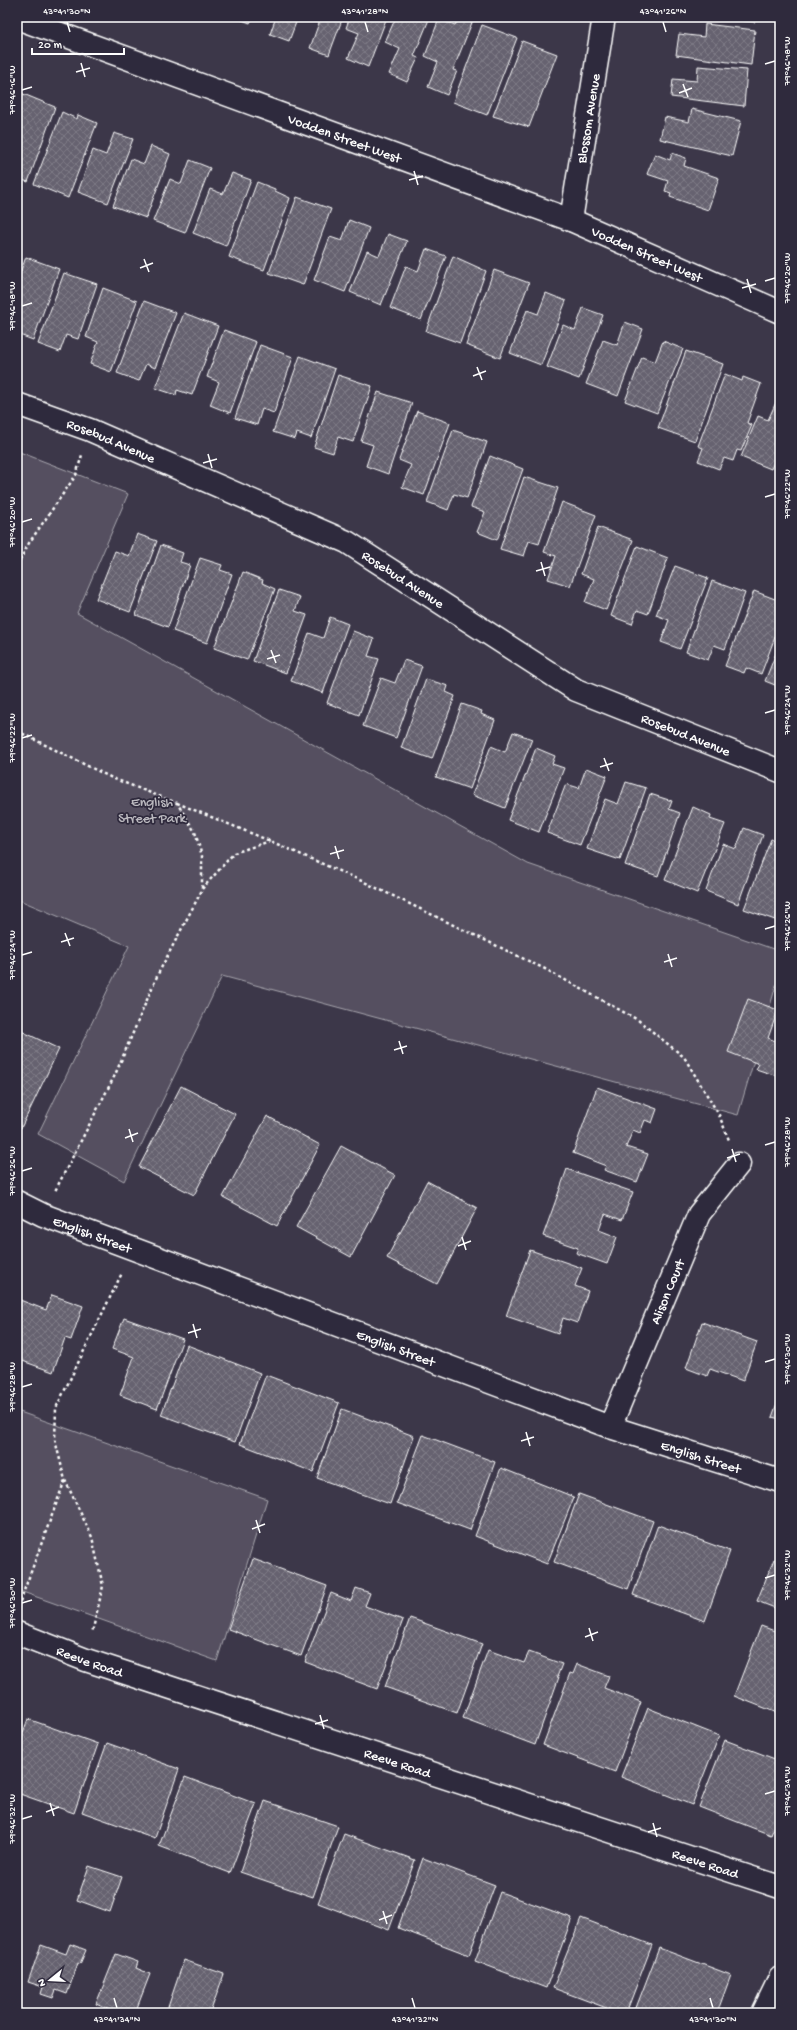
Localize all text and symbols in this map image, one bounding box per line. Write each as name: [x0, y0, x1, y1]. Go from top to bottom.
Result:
text: 43°41'30"N: [43, 6, 91, 18]
text: 43°41'28"N: [342, 6, 389, 18]
text: 43°41'26"N: [640, 6, 687, 18]
scale bar: [32, 30, 124, 56]
text: 79°46'18"W: [782, 36, 794, 87]
text: 20 m: [38, 39, 63, 53]
text: 79°46'16"W: [7, 65, 19, 115]
street label: Blossom Avenue: [574, 72, 606, 166]
street label: Vodden Street West: [284, 111, 404, 169]
street label: Vodden Street West: [587, 224, 706, 288]
text: 79°46'20"W: [782, 252, 794, 304]
text: 79°46'18"W: [7, 281, 19, 332]
street label: Rosebud Avenue: [64, 416, 158, 469]
text: 79°46'22"W: [782, 469, 794, 520]
text: 79°46'20"W: [7, 496, 19, 548]
street label: Rosebud Avenue: [358, 548, 447, 614]
text: 79°46'24"W: [782, 685, 794, 736]
street label: Rosebud Avenue: [638, 711, 733, 762]
text: 79°46'22"W: [7, 713, 19, 764]
park label: English Street Park: [118, 795, 187, 828]
text: 79°46'26"W: [782, 901, 794, 952]
text: 79°46'24"W: [7, 930, 19, 981]
text: 79°46'28"W: [782, 1116, 794, 1168]
text: 79°46'26"W: [7, 1146, 19, 1197]
street label: English Street: [50, 1213, 135, 1259]
street label: Alison Court: [648, 1256, 691, 1327]
street label: English Street: [353, 1327, 438, 1372]
text: 79°46'30"W: [782, 1333, 794, 1385]
text: 79°46'28"W: [7, 1361, 19, 1413]
street label: English Street: [658, 1438, 744, 1479]
text: 79°46'32"W: [782, 1550, 794, 1601]
text: 79°46'30"W: [7, 1577, 19, 1629]
street label: Reeve Road: [53, 1643, 126, 1683]
street label: Reeve Road: [361, 1745, 434, 1784]
text: 79°46'34"W: [782, 1766, 794, 1817]
text: 79°46'32"W: [7, 1794, 19, 1845]
street label: Reeve Road: [669, 1846, 742, 1884]
north arrow: [30, 1960, 70, 2000]
text: N: [36, 1977, 49, 1988]
text: 43°41'34"N: [94, 2014, 141, 2026]
text: 43°41'32"N: [392, 2014, 439, 2026]
text: 43°41'30"N: [689, 2014, 737, 2026]

